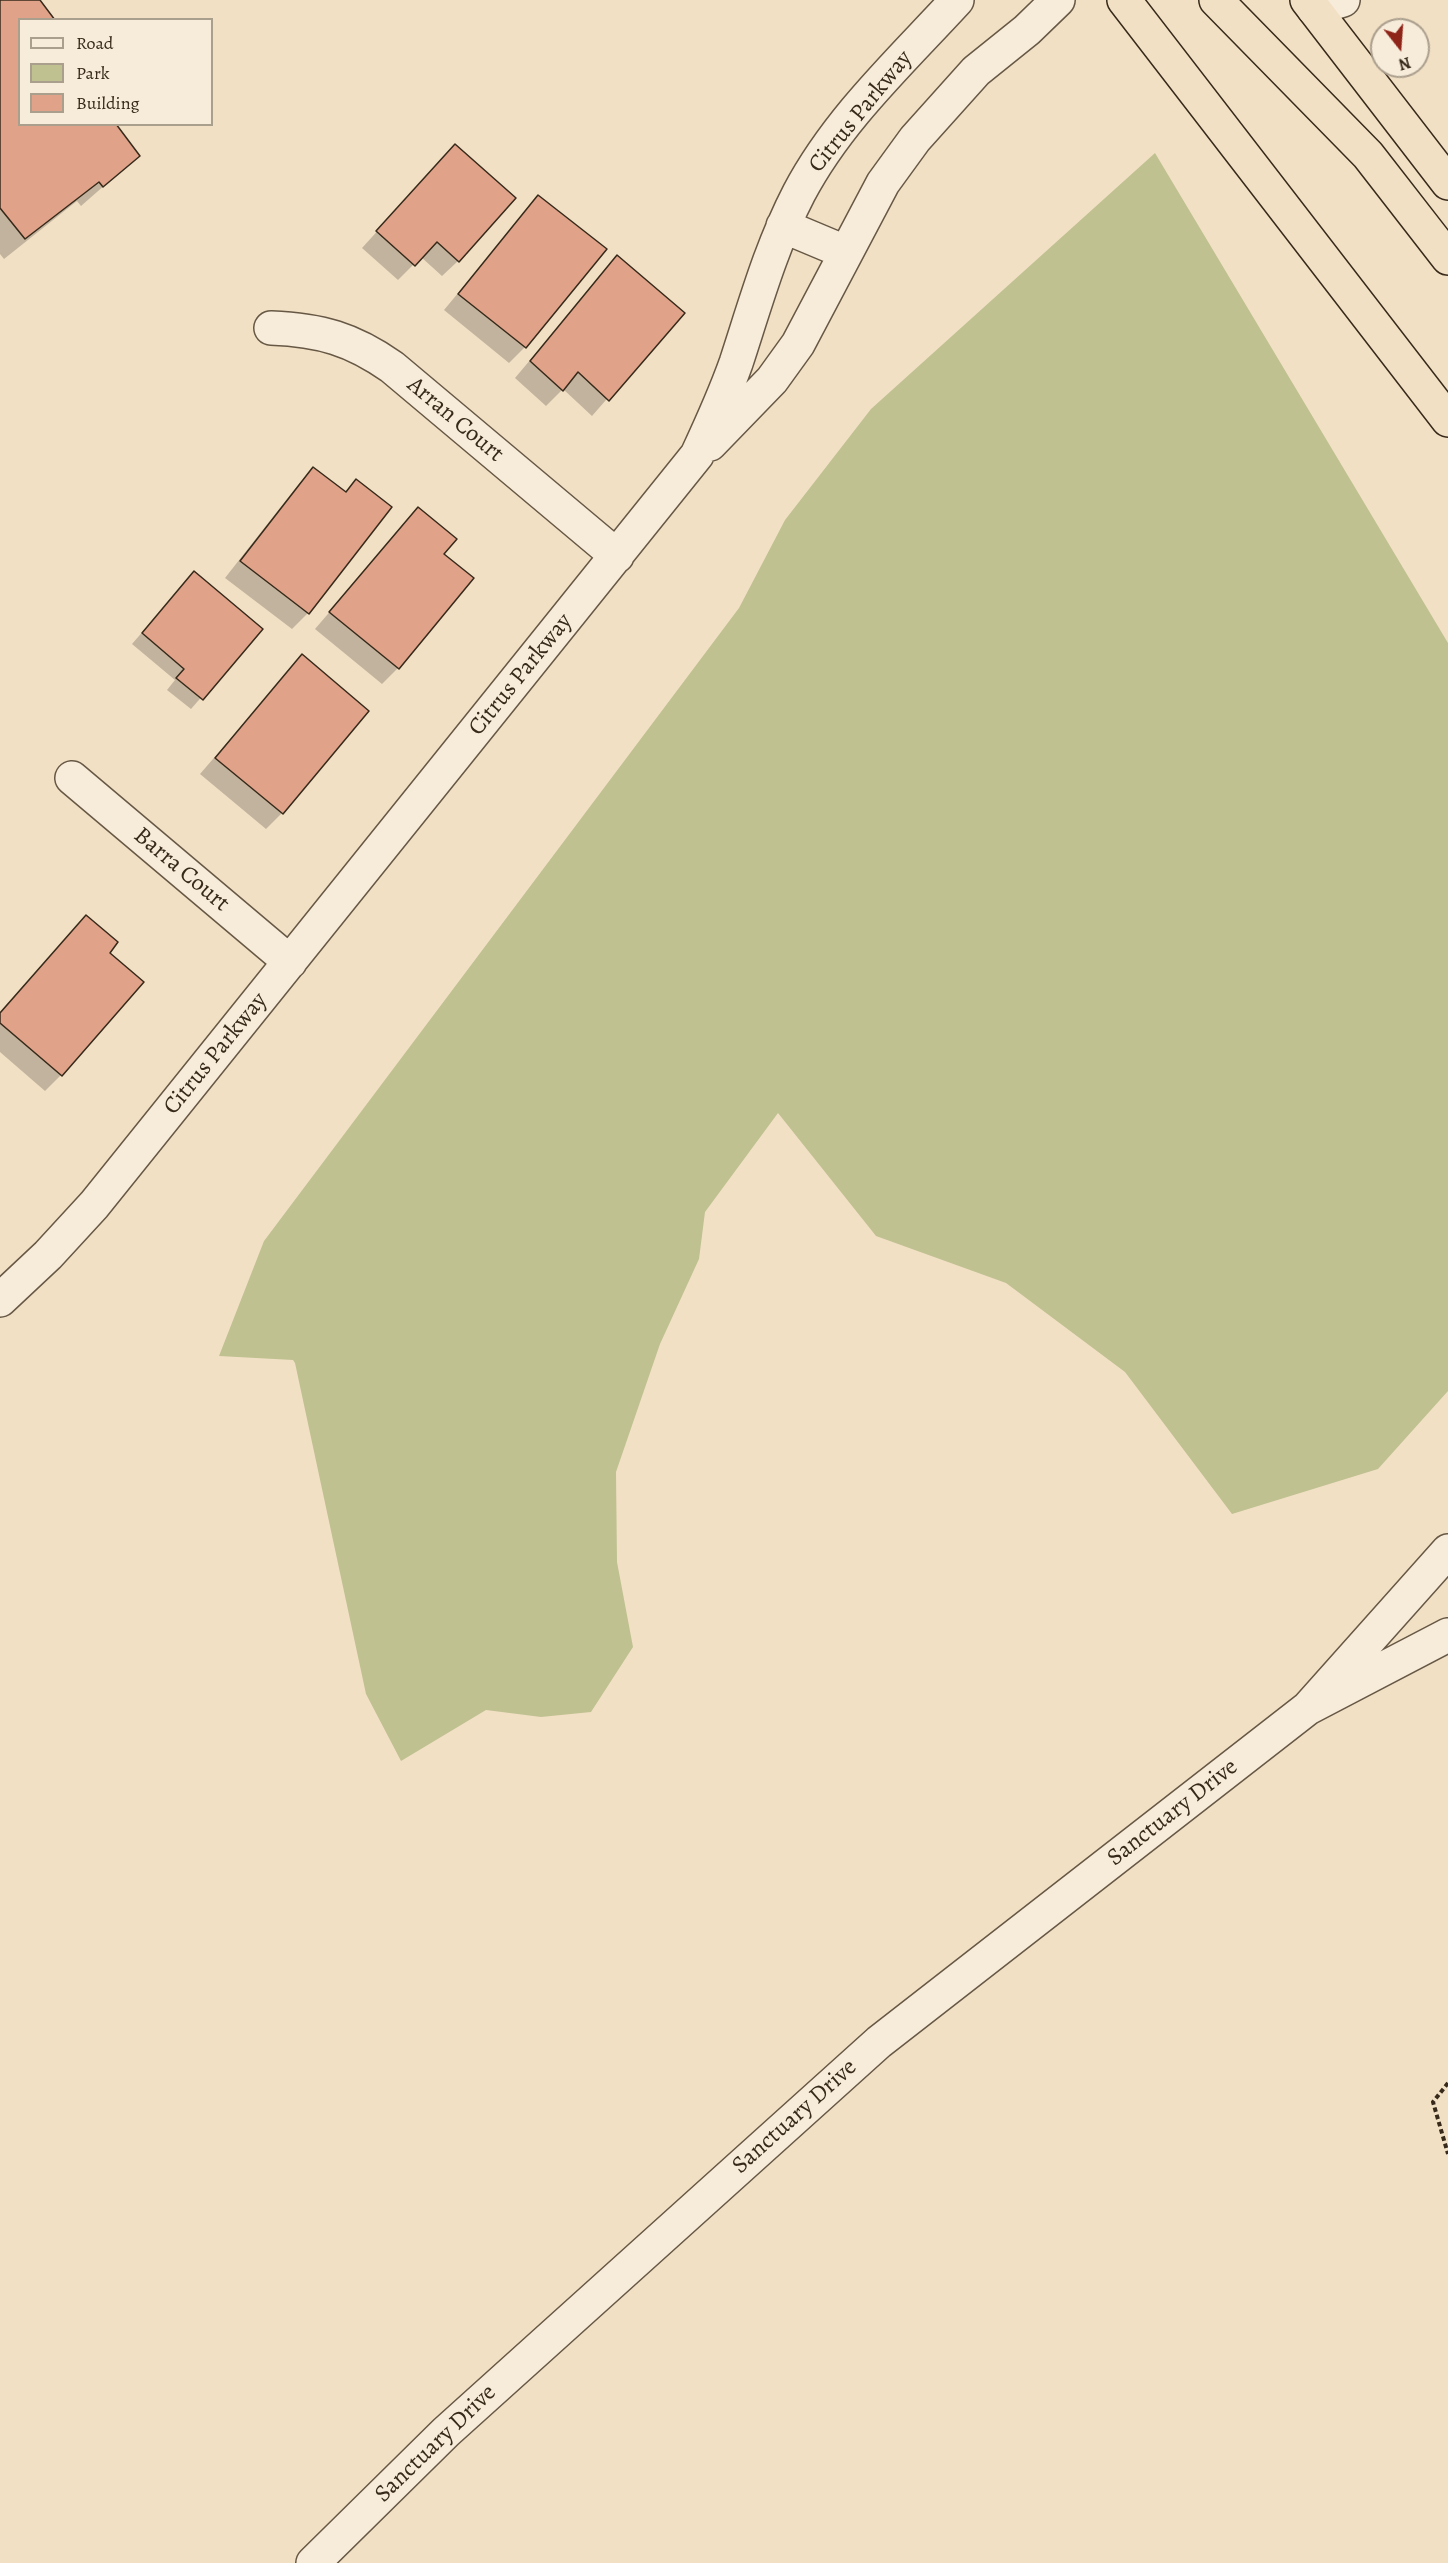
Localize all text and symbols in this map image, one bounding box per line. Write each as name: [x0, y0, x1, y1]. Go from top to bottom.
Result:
legend: [18, 18, 213, 126]
north arrow: [1370, 18, 1430, 78]
text: Road: [76, 31, 113, 55]
street label: Citrus Parkway: [803, 45, 919, 179]
text: N: [1396, 51, 1413, 76]
text: Park: [76, 61, 110, 85]
text: Building: [76, 91, 140, 115]
street label: Arran Court: [401, 371, 509, 469]
street label: Citrus Parkway: [463, 608, 579, 742]
street label: Barra Court: [127, 822, 235, 918]
street label: Citrus Parkway: [158, 987, 274, 1121]
street label: Sanctuary Drive: [1102, 1753, 1244, 1873]
street label: Sanctuary Drive: [727, 2054, 863, 2180]
street label: Sanctuary Drive: [369, 2379, 503, 2509]

